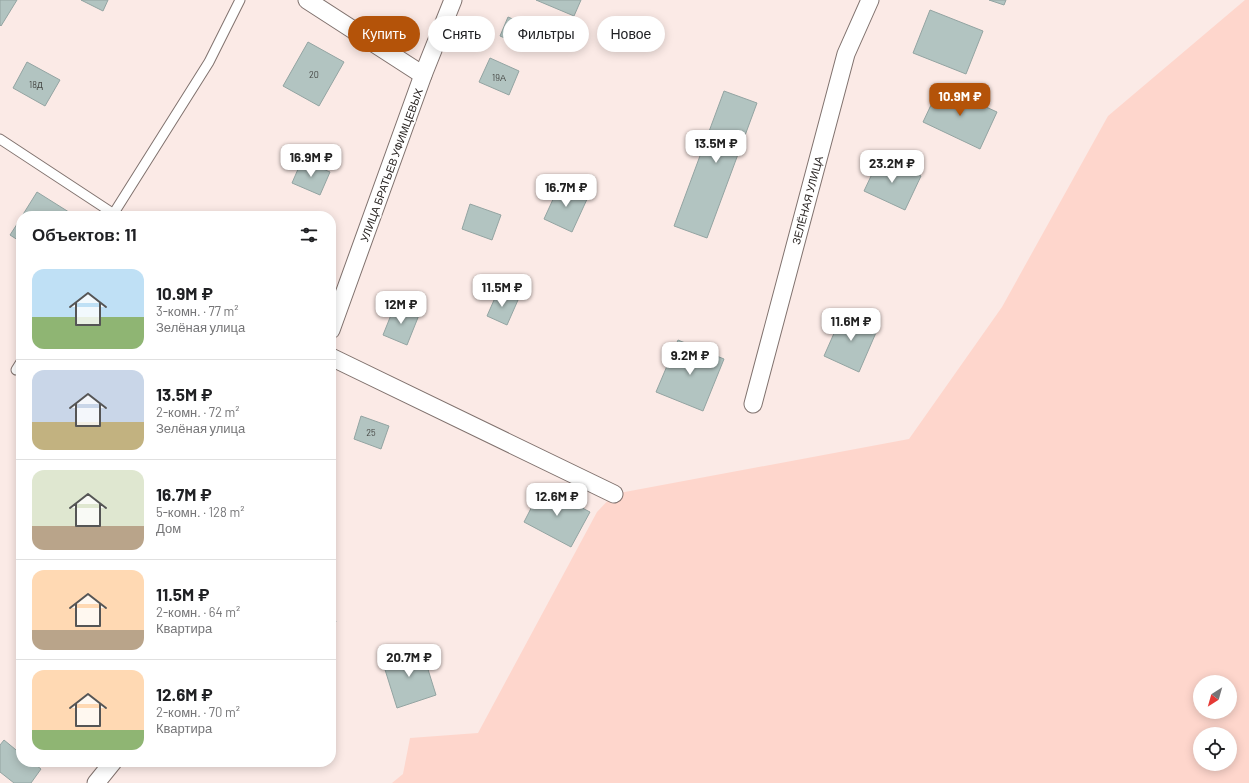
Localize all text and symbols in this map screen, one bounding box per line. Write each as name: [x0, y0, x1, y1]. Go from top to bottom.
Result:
chip: Купить: [348, 16, 420, 52]
chip: Снять: [428, 16, 495, 52]
chip: Фильтры: [503, 16, 589, 52]
chip: Новое: [597, 16, 665, 52]
house number: 20: [309, 69, 319, 80]
house number: 19А: [492, 72, 506, 83]
house number: 18Д: [29, 79, 43, 90]
pin: 10.9M ₽: [923, 83, 997, 117]
street label: УЛИЦА БРАТЬЕВ УФИМЦЕВЫХ: [357, 86, 425, 244]
text: 10.9M ₽: [938, 88, 982, 104]
pin: 13.5M ₽: [679, 130, 753, 164]
text: 13.5M ₽: [694, 135, 738, 151]
pin: 16.9M ₽: [274, 144, 348, 178]
text: 16.9M ₽: [289, 149, 333, 165]
pin: 23.2M ₽: [855, 150, 929, 184]
street label: ЗЕЛЁНАЯ УЛИЦА: [789, 154, 825, 246]
text: 23.2M ₽: [869, 155, 915, 171]
pin: 16.7M ₽: [529, 174, 603, 208]
text: 16.7M ₽: [545, 179, 587, 195]
text: Объектов: 11: [32, 224, 137, 244]
icon: filters: [298, 224, 320, 246]
pin: 11.5M ₽: [465, 274, 539, 308]
text: 11.5M ₽: [482, 279, 522, 295]
text: 10.9M ₽: [156, 283, 213, 303]
icon: home: [64, 285, 112, 333]
pin: 12M ₽: [373, 291, 429, 325]
text: 12M ₽: [385, 296, 417, 312]
text: 3-комн. · 77 m²: [156, 303, 238, 319]
pin: 11.6M ₽: [814, 308, 888, 342]
text: 11.6M ₽: [831, 313, 871, 329]
text: Зелёная улица: [156, 319, 245, 335]
pin: 9.2M ₽: [657, 342, 723, 376]
text: 9.2M ₽: [671, 347, 709, 363]
text: 13.5M ₽: [156, 384, 212, 404]
icon: home: [64, 386, 112, 434]
text: 2-комн. · 72 m²: [156, 404, 240, 420]
text: Зелёная улица: [156, 420, 245, 436]
house number: 25: [366, 427, 376, 438]
pin: 12.6M ₽: [520, 483, 594, 517]
text: 16.7M ₽: [156, 484, 212, 504]
icon: home: [64, 486, 112, 534]
text: 12.6M ₽: [535, 488, 579, 504]
text: 5-комн. · 128 m²: [156, 504, 244, 520]
text: Дом: [156, 520, 181, 536]
text: 11.5M ₽: [156, 584, 209, 604]
icon: home: [64, 586, 112, 634]
text: 2-комн. · 64 m²: [156, 604, 240, 620]
text: Квартира: [156, 620, 212, 636]
pin: 20.7M ₽: [372, 644, 446, 678]
text: 20.7M ₽: [386, 649, 432, 665]
north arrow: [1193, 675, 1237, 719]
map controls: [1193, 675, 1237, 771]
text: 12.6M ₽: [156, 684, 213, 704]
icon: home: [64, 686, 112, 734]
text: 2-комн. · 70 m²: [156, 704, 240, 720]
text: Квартира: [156, 720, 212, 736]
button: locate: [1193, 727, 1237, 771]

